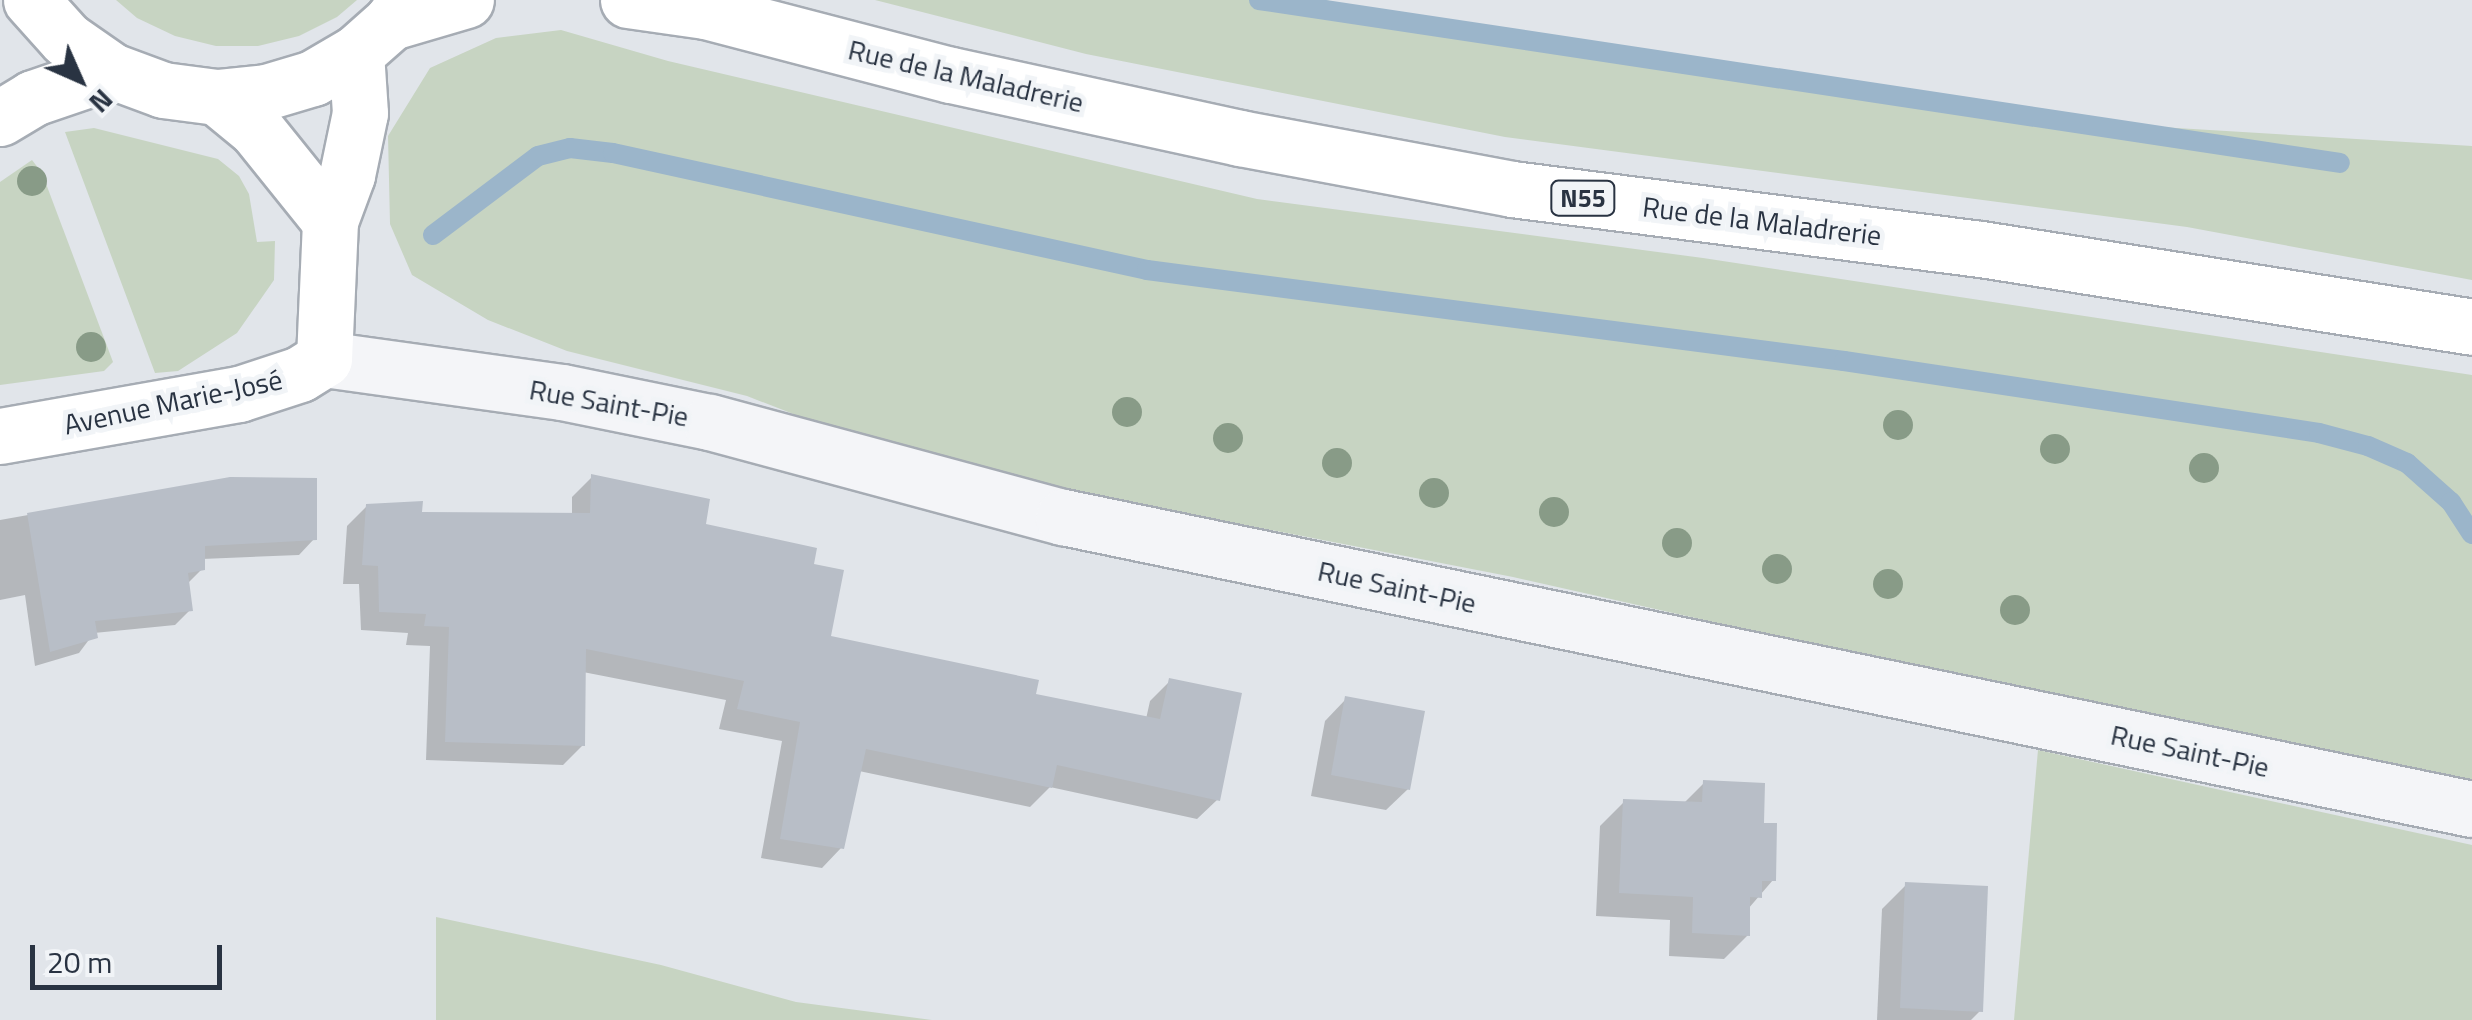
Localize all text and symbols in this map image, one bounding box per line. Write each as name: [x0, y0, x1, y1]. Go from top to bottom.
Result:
north arrow: [30, 30, 130, 130]
street label: Rue de la Maladrerie: [845, 33, 1087, 119]
text: N: [80, 80, 124, 124]
road number: N55: [1548, 178, 1618, 218]
street label: Rue de la Maladrerie: [1641, 190, 1883, 252]
street label: Avenue Marie-José: [61, 362, 285, 442]
street label: Rue Saint-Pie: [527, 372, 691, 434]
street label: Rue Saint-Pie: [1315, 554, 1479, 620]
street label: Rue Saint-Pie: [2108, 718, 2272, 784]
scale bar: [35, 925, 228, 987]
text: 20 m: [47, 939, 112, 985]

